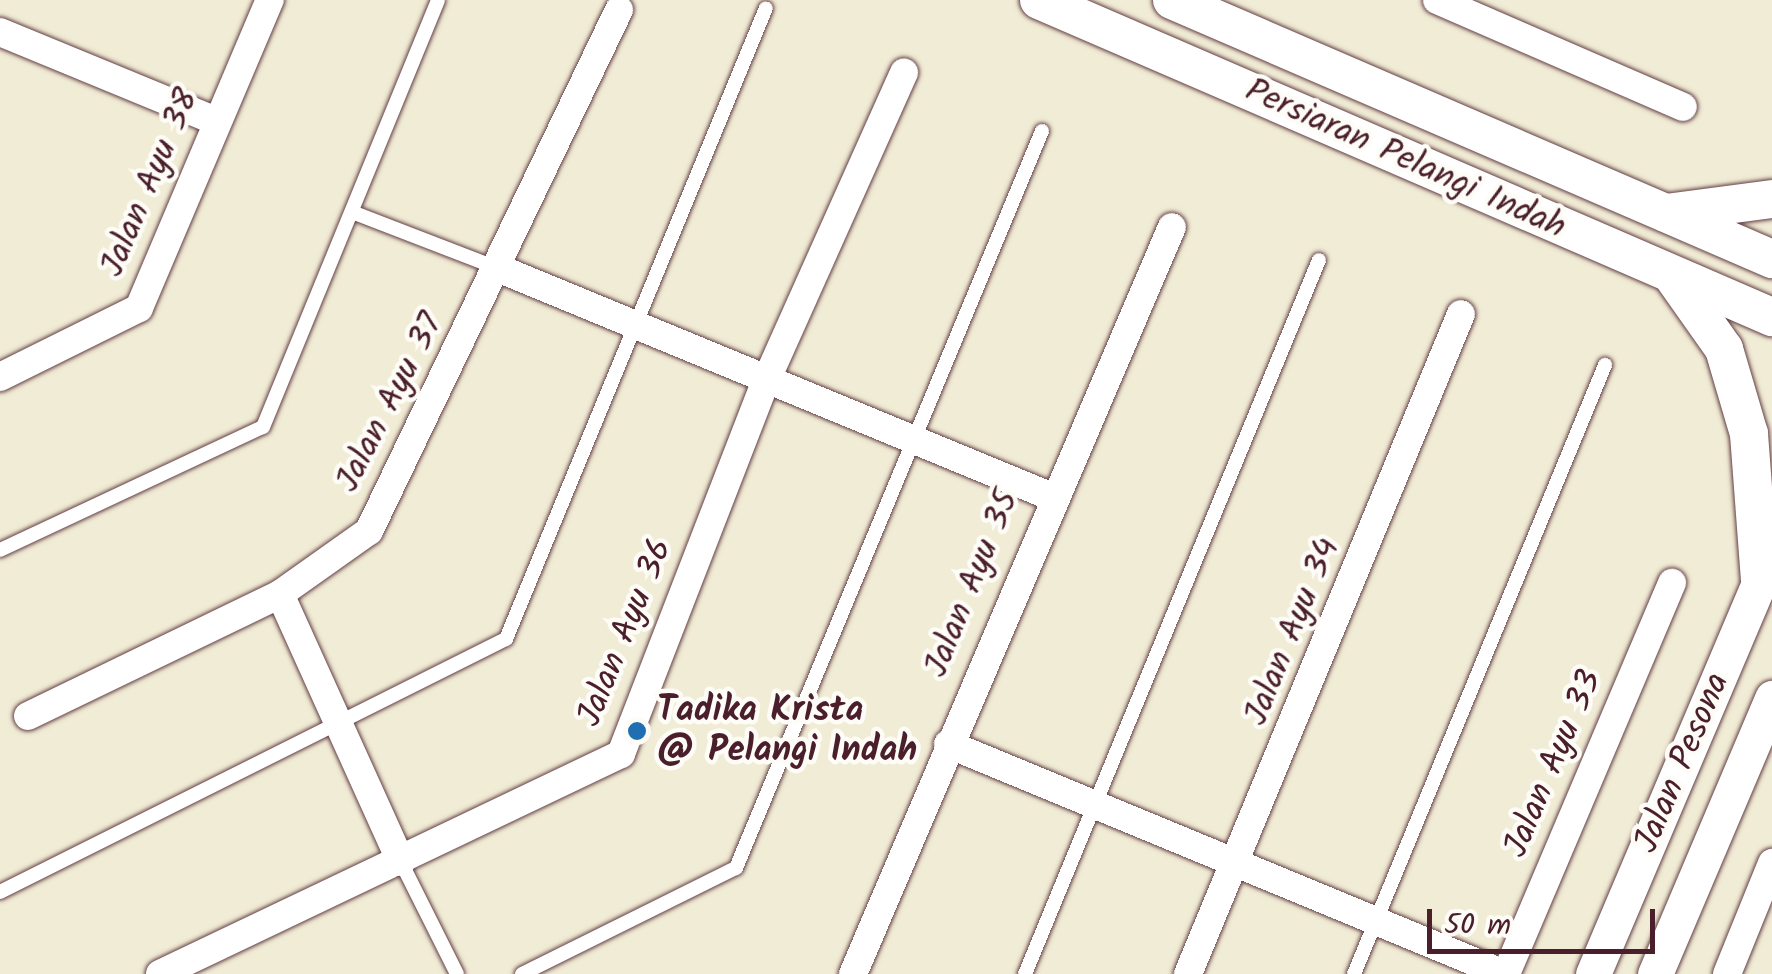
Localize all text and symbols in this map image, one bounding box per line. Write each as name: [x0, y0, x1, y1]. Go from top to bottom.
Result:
street label: Persiaran Pelangi Indah: [1238, 70, 1572, 250]
street label: Jalan Ayu 38: [93, 83, 209, 283]
street label: Jalan Ayu 37: [328, 307, 454, 499]
street label: Jalan Ayu 35: [916, 484, 1030, 684]
street label: Jalan Ayu 34: [1236, 532, 1350, 732]
street label: Jalan Ayu 36: [569, 533, 683, 733]
street label: Jalan Ayu 33: [1496, 664, 1612, 864]
street label: Jalan Pesona: [1626, 667, 1740, 859]
place label: Tadika Krista @ Pelangi Indah: [657, 690, 917, 772]
marker: Tadika Krista @ Pelangi Indah: [626, 720, 648, 742]
scale bar: [1432, 889, 1660, 951]
text: 50 m: [1444, 902, 1511, 950]

